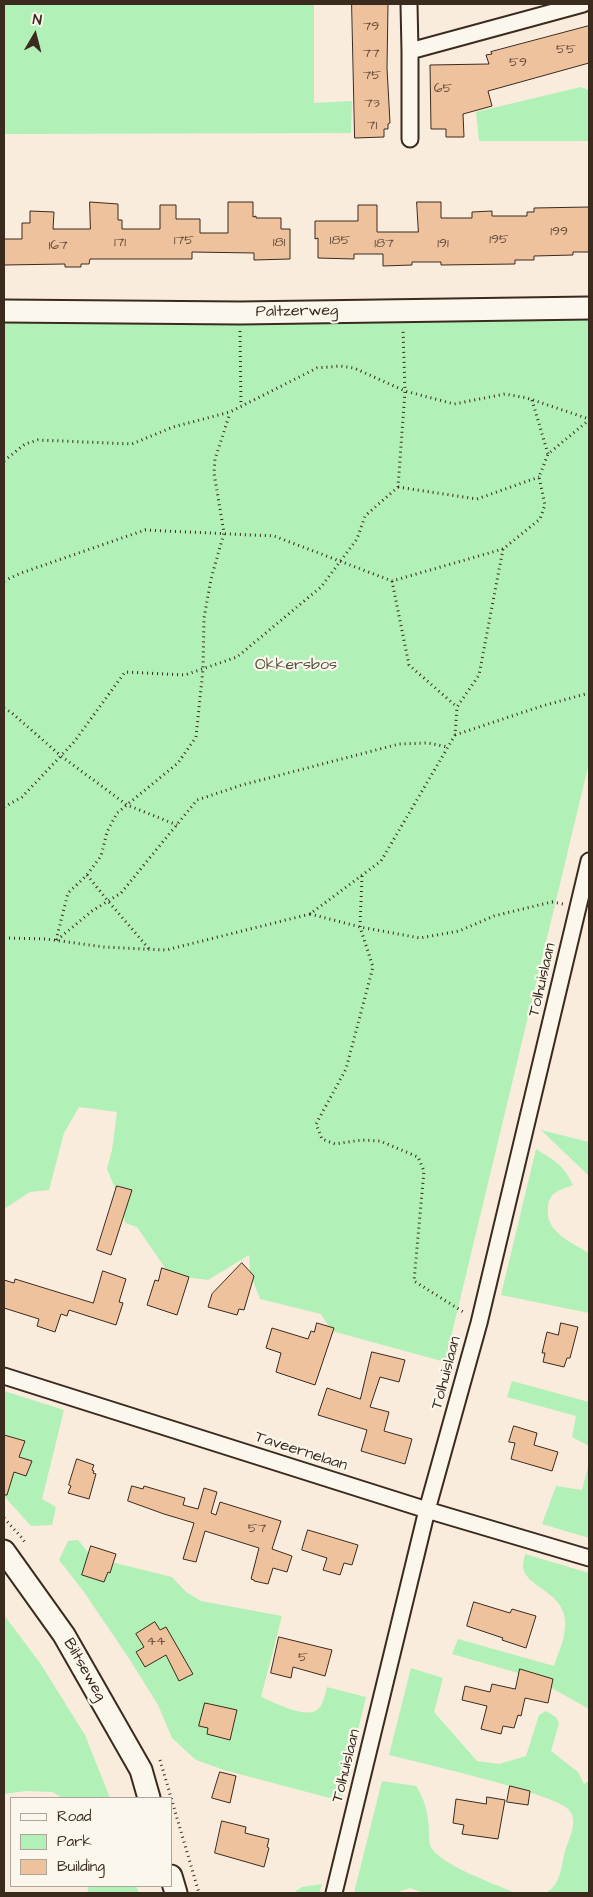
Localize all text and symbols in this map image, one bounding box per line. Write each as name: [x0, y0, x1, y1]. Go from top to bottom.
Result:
north arrow: [10, 10, 60, 60]
text: N: [31, 10, 43, 31]
house number: 79: [363, 19, 379, 35]
house number: 55: [556, 42, 576, 58]
house number: 77: [362, 46, 380, 62]
house number: 59: [509, 55, 527, 71]
house number: 75: [363, 68, 381, 84]
house number: 65: [434, 81, 452, 97]
house number: 73: [364, 96, 380, 112]
house number: 71: [367, 118, 377, 134]
house number: 199: [550, 224, 568, 240]
house number: 195: [489, 232, 509, 248]
house number: 175: [174, 233, 194, 249]
house number: 185: [330, 233, 350, 249]
house number: 171: [114, 235, 126, 251]
house number: 181: [273, 235, 285, 251]
house number: 187: [374, 236, 394, 252]
house number: 191: [437, 236, 449, 252]
house number: 167: [48, 238, 68, 254]
street label: Paltzerweg: [256, 302, 338, 322]
park label: Okkersbos: [255, 656, 337, 676]
street label: Tolhuislaan: [525, 941, 561, 1019]
street label: Tolhuislaan: [428, 1334, 466, 1412]
street label: Taveernelaan: [252, 1428, 350, 1476]
house number: 57: [248, 1521, 266, 1537]
house number: 44: [146, 1634, 166, 1650]
street label: Biltseweg: [58, 1635, 110, 1705]
house number: 5: [298, 1650, 308, 1666]
street label: Tolhuislaan: [329, 1727, 365, 1805]
legend: [10, 1797, 172, 1887]
text: Road: [57, 1806, 91, 1827]
text: Park: [57, 1831, 92, 1852]
text: Building: [57, 1856, 105, 1877]

